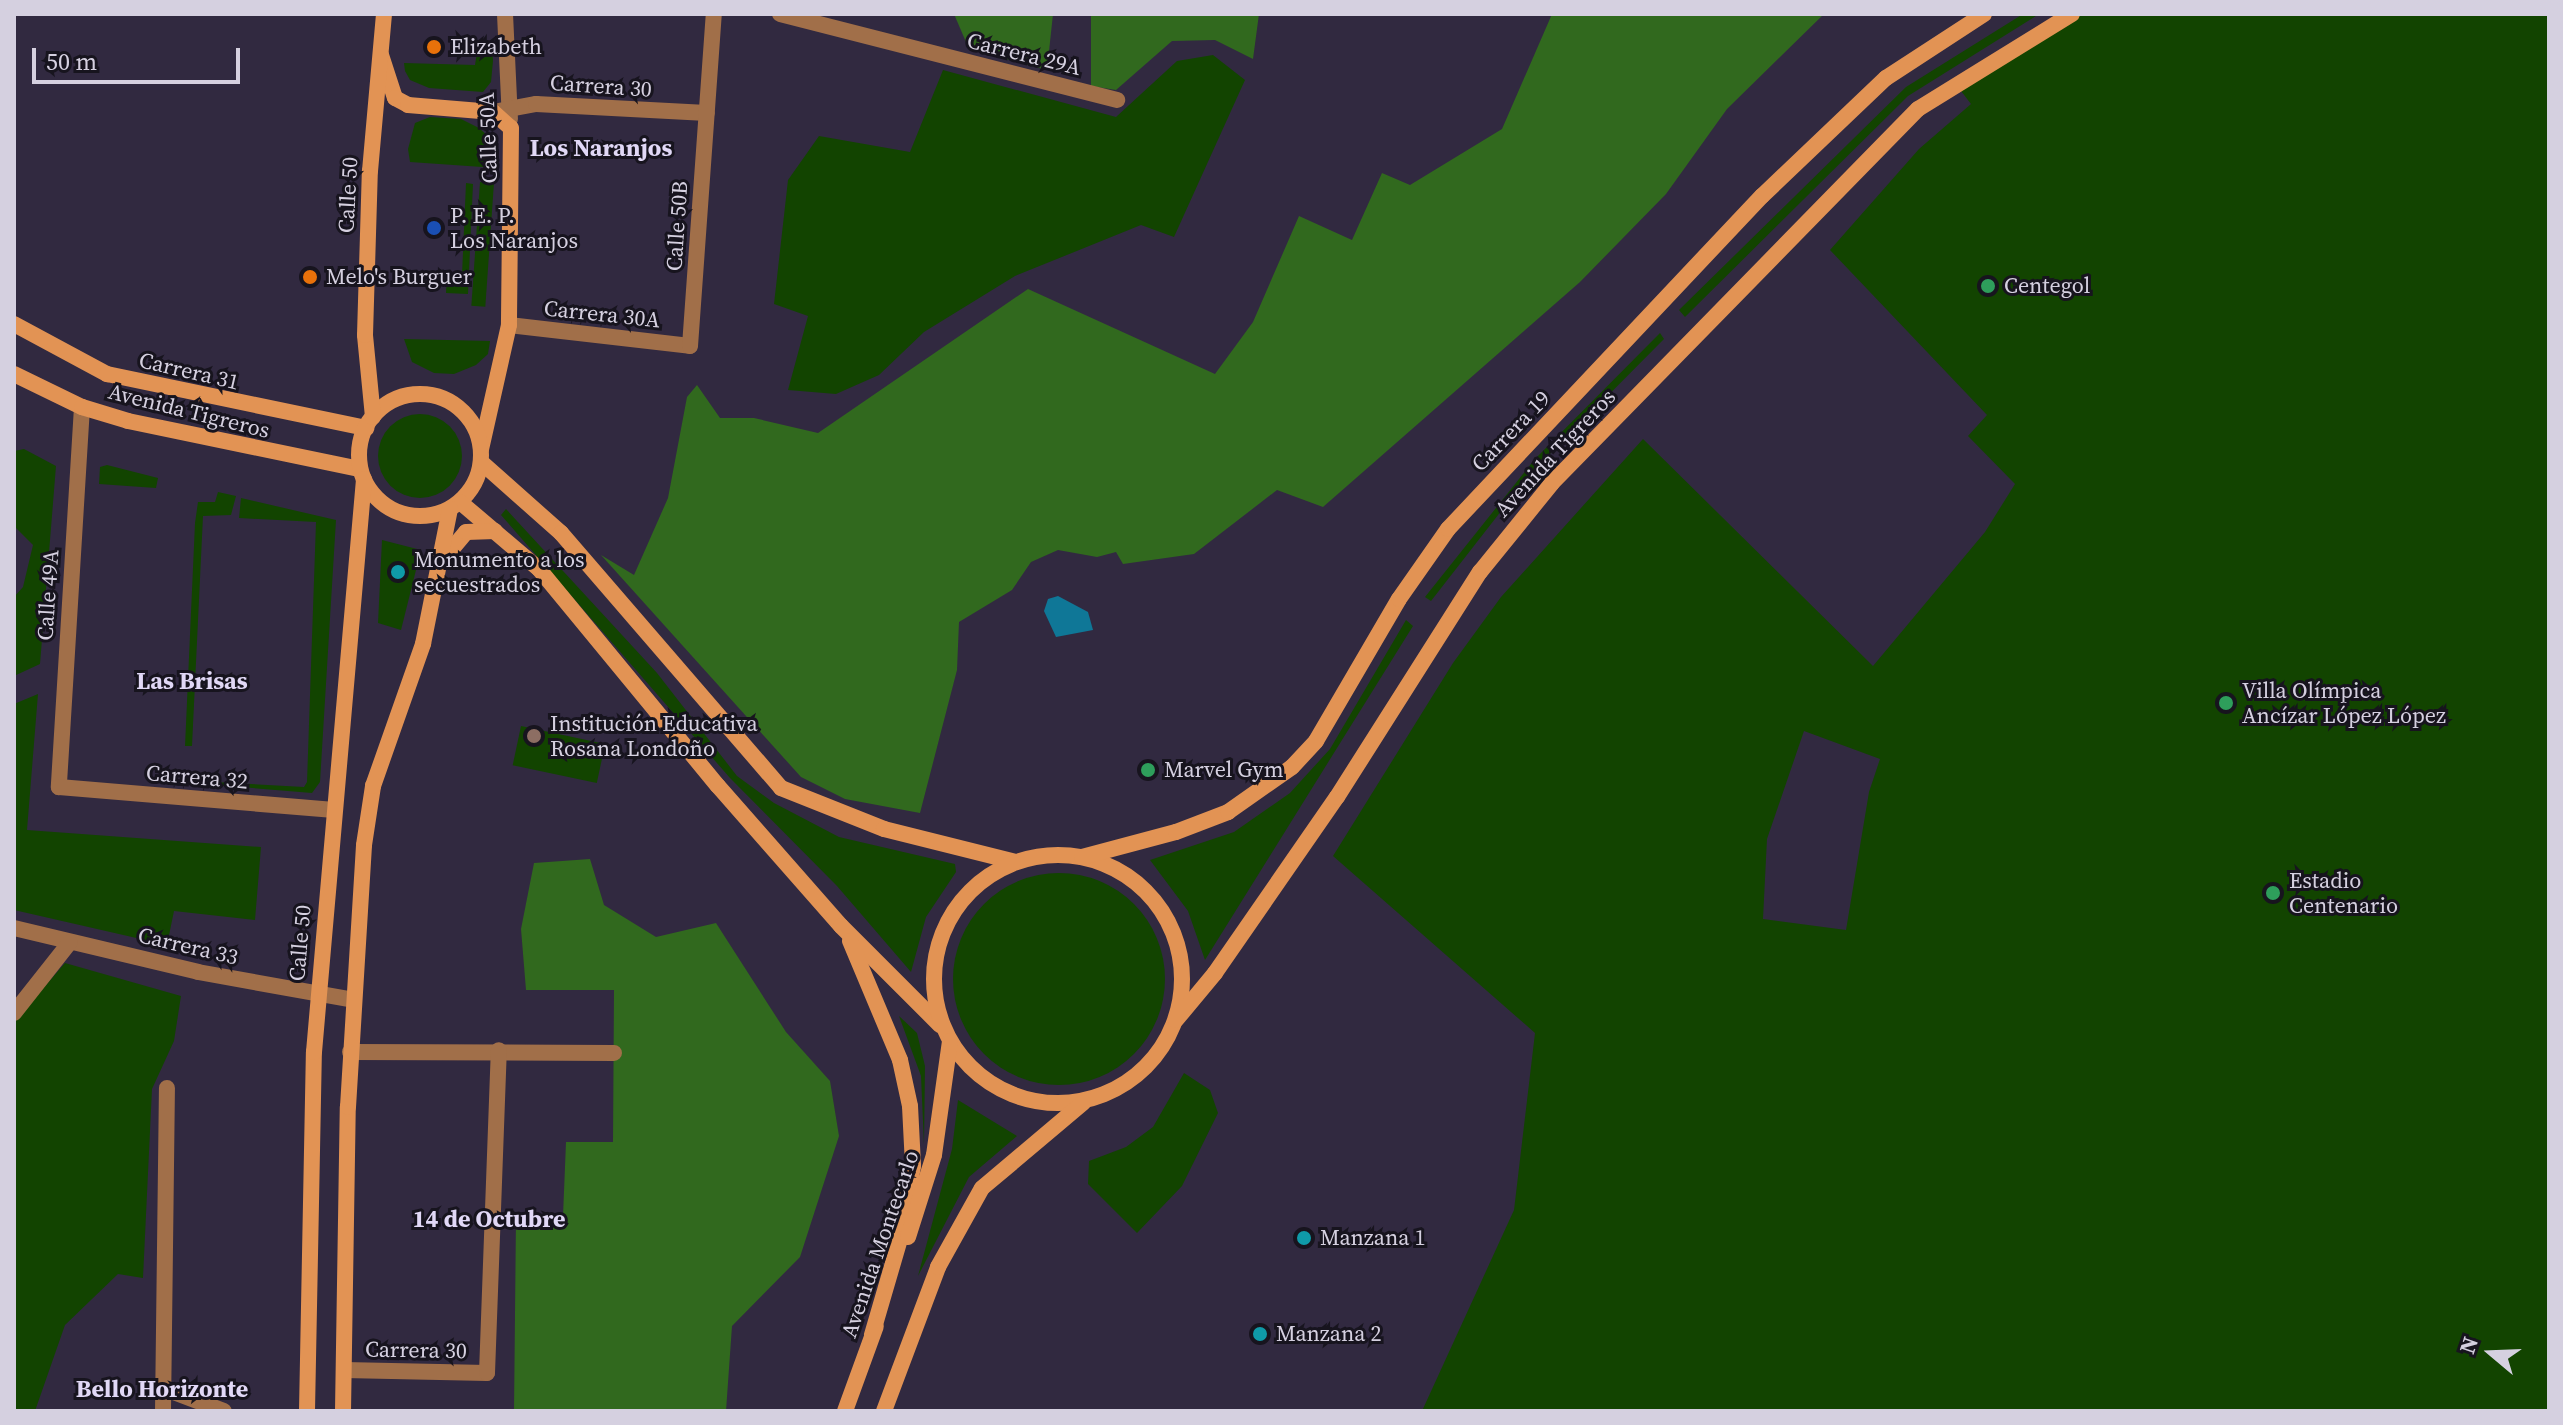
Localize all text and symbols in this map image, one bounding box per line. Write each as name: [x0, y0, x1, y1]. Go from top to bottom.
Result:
street label: Carrera 29A: [964, 27, 1084, 81]
scale bar: [36, 32, 244, 82]
place label: Elizabeth: [450, 34, 542, 60]
marker: Elizabeth: [425, 38, 443, 56]
text: 50 m: [46, 45, 97, 78]
street label: Carrera 30: [549, 69, 653, 103]
street label: Calle 50A: [473, 92, 503, 184]
district label: Los Naranjos: [530, 134, 672, 162]
street label: Calle 50: [333, 156, 363, 234]
street label: Calle 50B: [661, 180, 693, 272]
place label: P. E. P. Los Naranjos: [450, 202, 578, 254]
marker: P. E. P. Los Naranjos: [425, 219, 443, 237]
place label: Melo's Burguer: [326, 264, 472, 290]
marker: Melo's Burguer: [301, 268, 319, 286]
place label: Centegol: [2004, 273, 2090, 299]
marker: Centegol: [1979, 277, 1997, 295]
street label: Carrera 30A: [543, 295, 661, 333]
street label: Carrera 31: [136, 347, 242, 395]
street label: Avenida Tigreros: [105, 378, 273, 444]
street label: Avenida Tigreros: [1489, 383, 1621, 523]
street label: Carrera 19: [1466, 385, 1556, 477]
place label: Monumento a los secuestrados: [414, 546, 585, 598]
street label: Calle 49A: [32, 549, 64, 641]
marker: Monumento a los secuestrados: [389, 563, 407, 581]
district label: Las Brisas: [136, 667, 248, 695]
place label: Villa Olímpica Ancízar López López: [2242, 677, 2446, 728]
marker: Villa Olímpica Ancízar López López: [2217, 694, 2235, 712]
place label: Institución Educativa Rosana Londoño: [550, 710, 758, 762]
marker: Institución Educativa Rosana Londoño: [525, 727, 543, 745]
place label: Marvel Gym: [1164, 757, 1283, 783]
street label: Carrera 32: [145, 759, 249, 795]
marker: Marvel Gym: [1139, 761, 1157, 779]
place label: Estadio Centenario: [2289, 867, 2398, 918]
marker: Estadio Centenario: [2264, 884, 2282, 902]
street label: Calle 50: [284, 904, 316, 982]
street label: Carrera 33: [135, 922, 241, 970]
street label: Avenida Montecarlo: [836, 1147, 924, 1341]
district label: 14 de Octubre: [413, 1205, 565, 1233]
place label: Manzana 1: [1320, 1225, 1426, 1251]
marker: Manzana 1: [1295, 1229, 1313, 1247]
north arrow: [2451, 1313, 2531, 1393]
place label: Manzana 2: [1276, 1321, 1382, 1347]
marker: Manzana 2: [1251, 1325, 1269, 1343]
text: N: [2452, 1333, 2485, 1358]
street label: Carrera 30: [365, 1336, 467, 1364]
district label: Bello Horizonte: [76, 1375, 248, 1403]

